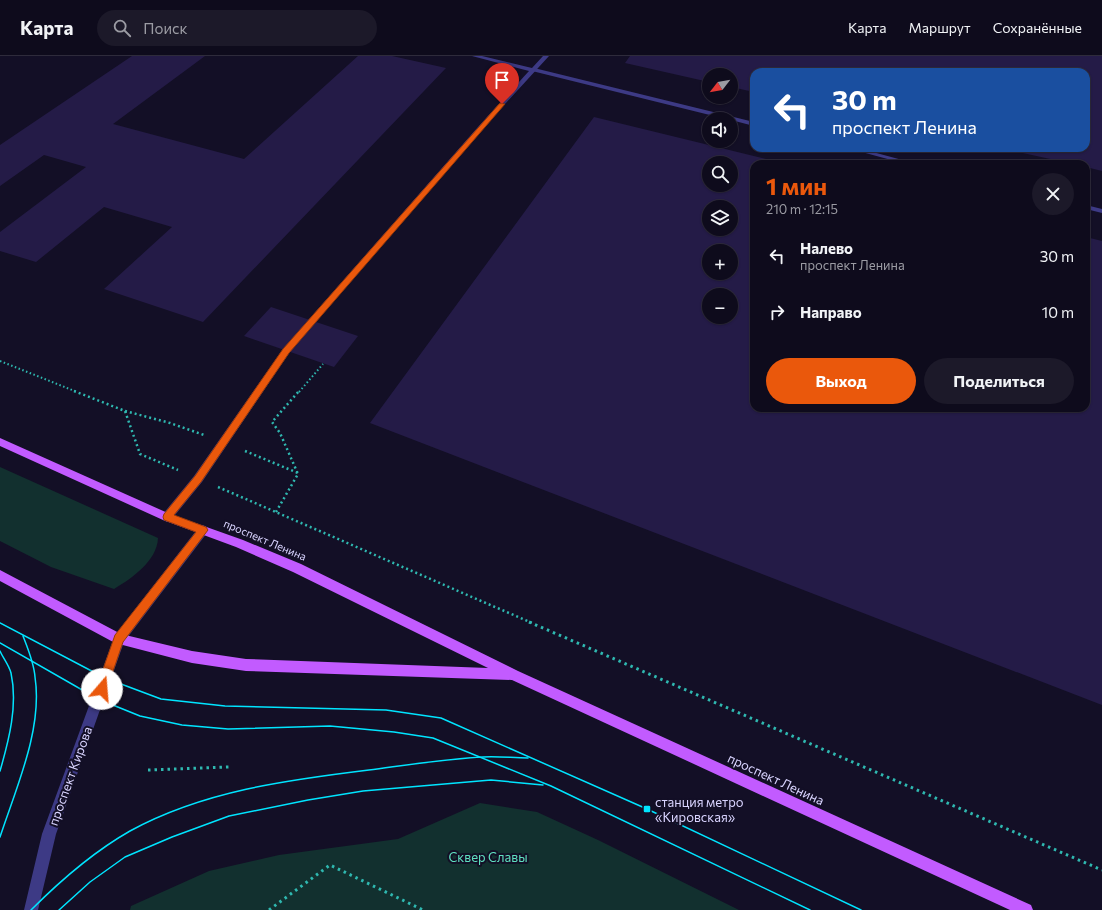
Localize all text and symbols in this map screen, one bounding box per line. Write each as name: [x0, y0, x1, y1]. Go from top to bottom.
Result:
search box: [97, 10, 377, 46]
text: Карта: [20, 16, 73, 39]
icon: search: [111, 17, 133, 39]
text: Поиск: [143, 19, 188, 37]
text: Карта: [848, 19, 886, 36]
text: Маршрут: [908, 19, 971, 36]
text: Сохранённые: [993, 19, 1082, 36]
pin: [485, 63, 519, 104]
north arrow: [702, 68, 738, 104]
map controls: [702, 68, 738, 324]
icon: arrive: [491, 69, 513, 91]
text: 30 m: [832, 82, 897, 116]
icon: left: [766, 84, 818, 136]
button: sound: [702, 112, 738, 148]
text: проспект Ленина: [832, 116, 977, 138]
button: search: [702, 156, 738, 192]
text: 1 мин: [766, 171, 827, 200]
button: close: [1032, 173, 1074, 215]
button: layers: [702, 200, 738, 236]
text: 210 m · 12:15: [766, 201, 838, 217]
text: Налево: [800, 239, 853, 257]
button: +: [702, 244, 738, 280]
icon: left: [766, 245, 788, 267]
text: 30 m: [1040, 247, 1074, 265]
text: проспект Ленина: [800, 257, 905, 273]
button: −: [702, 288, 738, 324]
icon: right: [766, 301, 788, 323]
text: Направо: [800, 303, 862, 321]
text: 10 m: [1042, 303, 1074, 321]
button: Выход: [766, 358, 916, 404]
button: Поделиться: [924, 358, 1074, 404]
street label: проспект Ленина: [222, 516, 308, 563]
position arrow: [81, 668, 123, 710]
street label: проспект Кирова: [45, 724, 95, 828]
street label: проспект Ленина: [725, 750, 827, 808]
place label: станция метро «Кировская»: [655, 794, 744, 825]
marker: станция метро «Кировская»: [642, 804, 652, 814]
park label: Сквер Славы: [448, 849, 528, 865]

